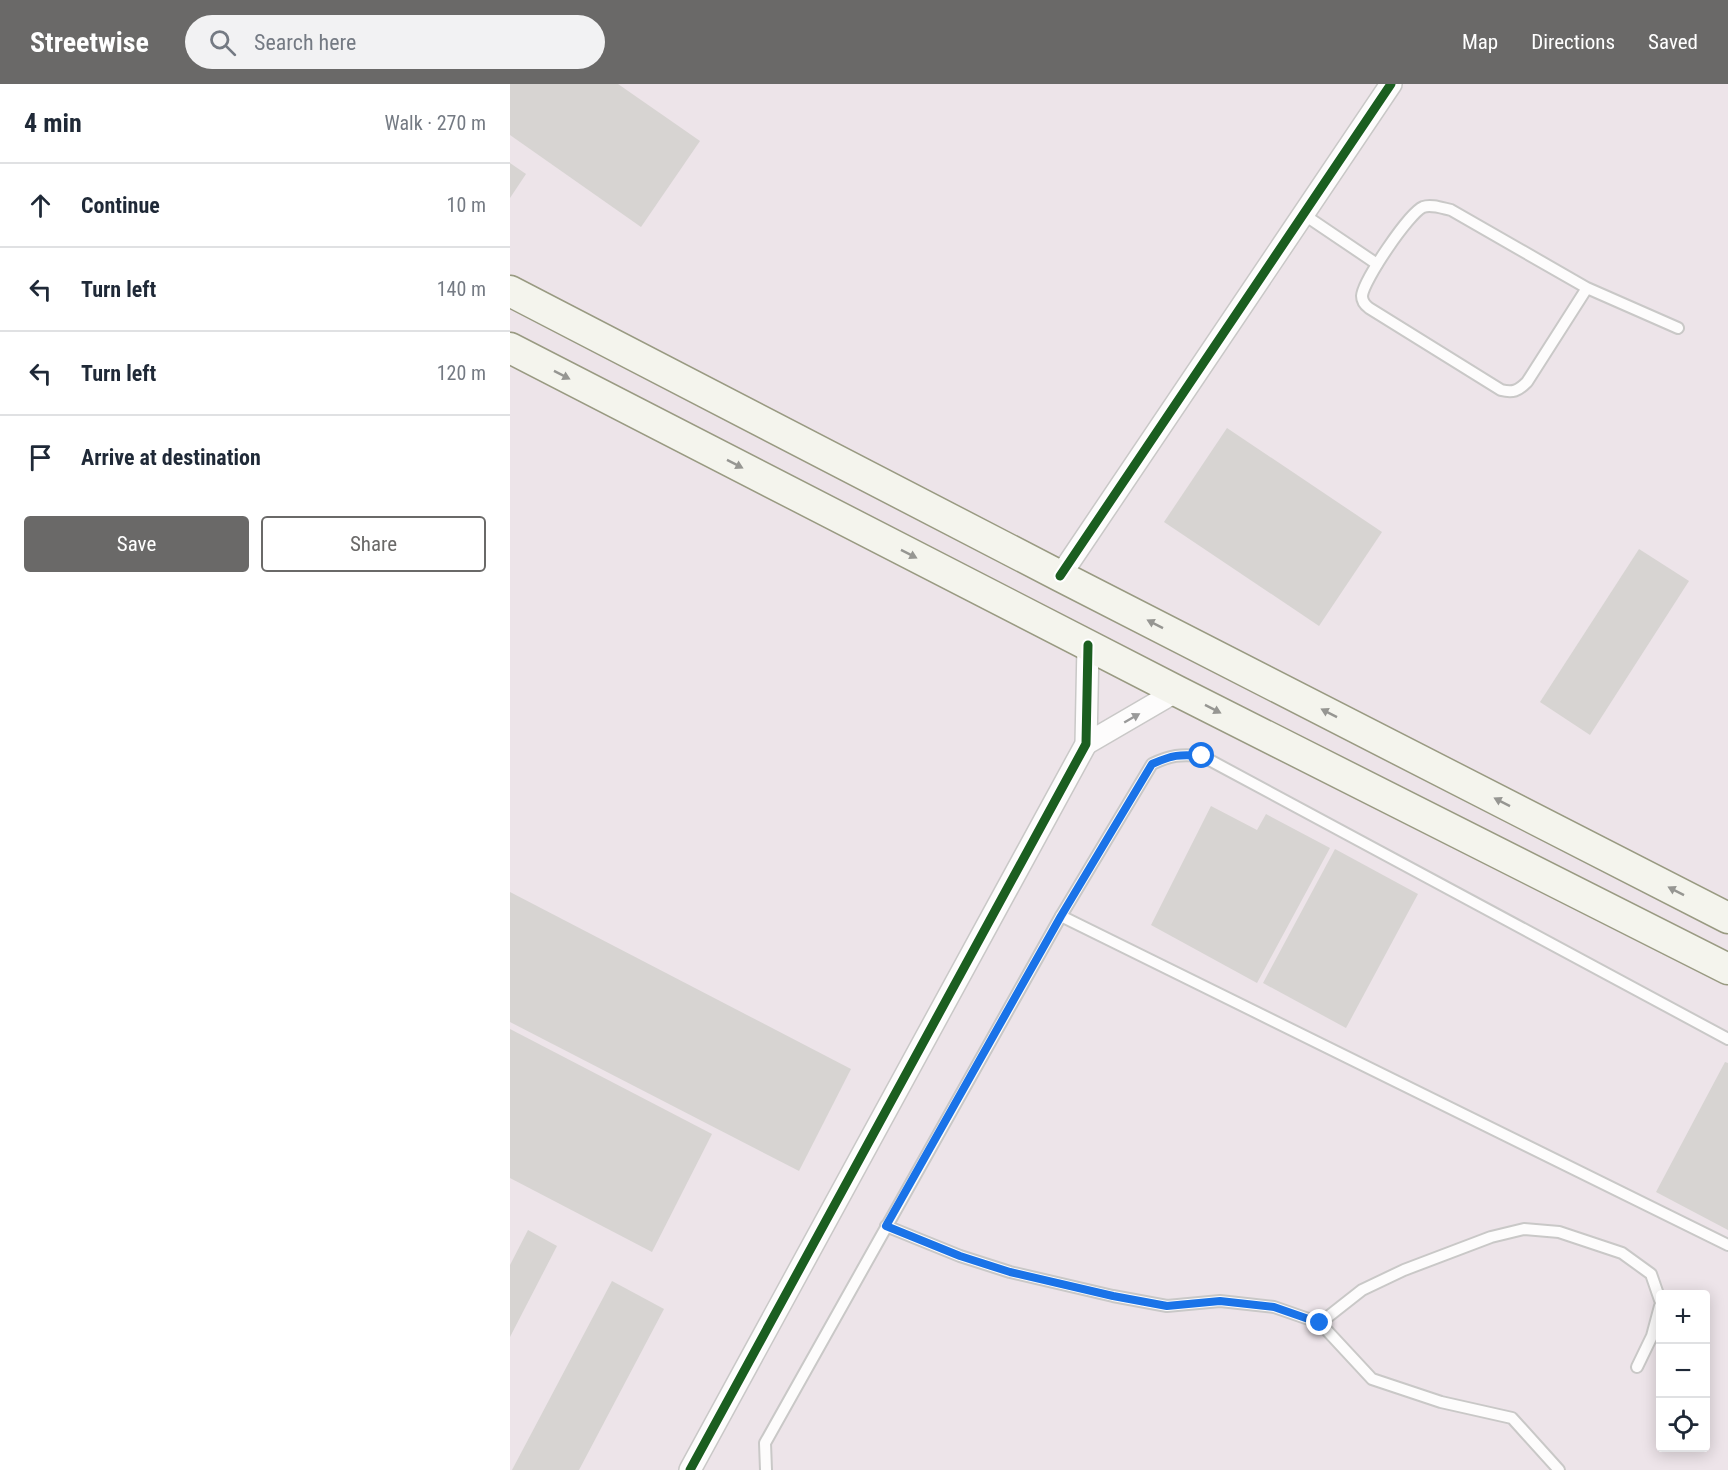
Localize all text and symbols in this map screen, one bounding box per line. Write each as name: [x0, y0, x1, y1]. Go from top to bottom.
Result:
search box: [185, 15, 605, 69]
text: Streetwise: [30, 26, 149, 59]
icon: search: [206, 26, 239, 59]
text: Search here: [254, 30, 356, 55]
text: Map: [1462, 30, 1498, 54]
text: Directions: [1531, 30, 1615, 54]
text: Saved: [1648, 30, 1698, 54]
text: 4 min: [24, 108, 82, 138]
text: Walk · 270 m: [385, 111, 486, 135]
icon: ahead: [24, 189, 57, 222]
text: Continue: [81, 193, 160, 218]
text: 10 m: [447, 193, 486, 217]
icon: left: [24, 273, 57, 306]
text: Turn left: [81, 277, 156, 302]
text: 140 m: [437, 277, 486, 301]
icon: left: [24, 357, 57, 390]
text: Turn left: [81, 361, 156, 386]
text: 120 m: [437, 361, 486, 385]
one-way arrow: [554, 370, 571, 380]
icon: arrive: [24, 441, 57, 474]
text: Arrive at destination: [81, 445, 261, 470]
one-way arrow: [727, 460, 744, 469]
button: Save: [24, 516, 249, 572]
button: Share: [261, 516, 486, 572]
one-way arrow: [900, 548, 918, 558]
one-way arrow: [1147, 620, 1164, 629]
one-way arrow: [1205, 704, 1222, 714]
one-way arrow: [1320, 709, 1338, 719]
one-way arrow: [1124, 712, 1140, 723]
route start: [1188, 742, 1214, 768]
one-way arrow: [1494, 797, 1511, 807]
one-way arrow: [1667, 886, 1684, 896]
map controls: [1656, 1290, 1710, 1452]
button: +: [1656, 1290, 1710, 1344]
route end: [1306, 1309, 1332, 1335]
button: −: [1656, 1344, 1710, 1398]
button: locate: [1656, 1398, 1710, 1452]

